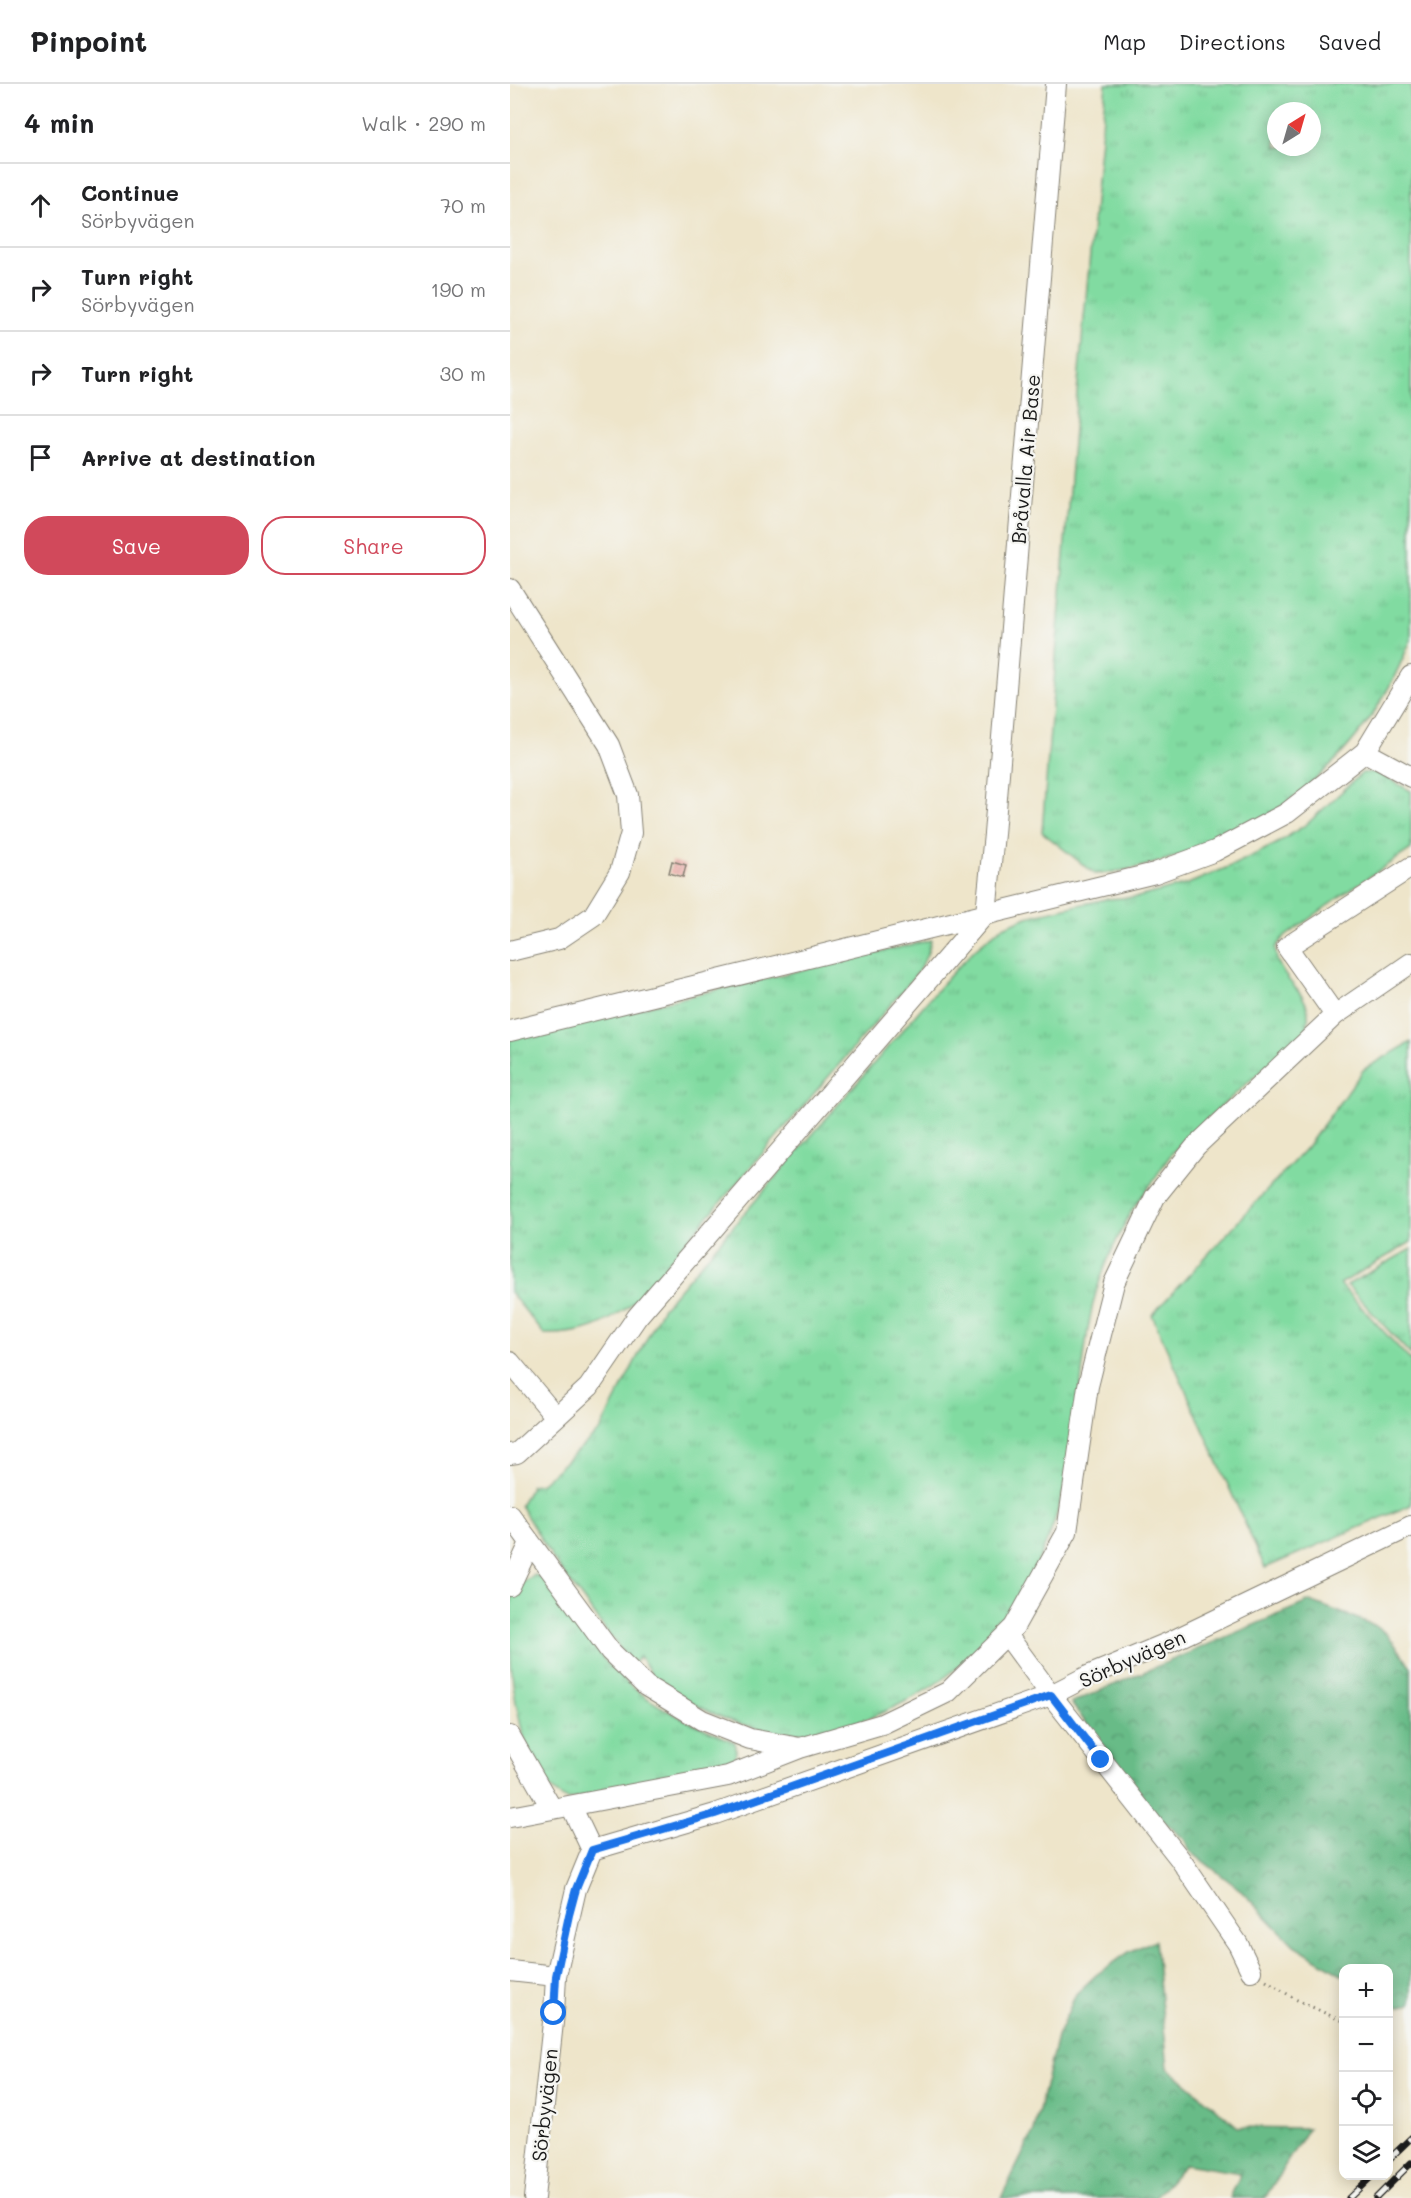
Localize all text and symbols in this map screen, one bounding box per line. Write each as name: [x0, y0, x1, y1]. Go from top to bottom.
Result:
text: Pinpoint: [30, 23, 147, 59]
text: Map: [1103, 28, 1146, 55]
text: Directions: [1179, 28, 1286, 55]
text: Saved: [1319, 28, 1381, 55]
north arrow: [1267, 102, 1321, 156]
text: 4 min: [24, 106, 94, 140]
text: Walk · 290 m: [361, 110, 486, 136]
text: Continue: [81, 178, 179, 207]
icon: ahead: [24, 189, 57, 222]
text: 70 m: [440, 192, 486, 218]
text: Sörbyvägen: [81, 207, 195, 233]
text: Turn right: [81, 262, 193, 291]
icon: right: [24, 273, 57, 306]
text: 190 m: [431, 276, 486, 302]
text: Sörbyvägen: [81, 291, 195, 317]
icon: right: [24, 357, 57, 390]
text: Turn right: [81, 359, 193, 388]
text: 30 m: [440, 360, 486, 386]
street label: Bråvalla Air Base: [1005, 373, 1045, 545]
icon: arrive: [24, 441, 57, 474]
text: Arrive at destination: [81, 443, 316, 472]
button: Save: [24, 516, 249, 575]
button: Share: [261, 516, 486, 575]
street label: Sörbyvägen: [1075, 1623, 1189, 1693]
route end: [1087, 1746, 1113, 1772]
map controls: [1339, 1964, 1393, 2180]
button: +: [1339, 1964, 1393, 2018]
route start: [540, 1999, 566, 2025]
button: −: [1339, 2018, 1393, 2072]
street label: Sörbyvägen: [525, 2047, 563, 2163]
button: locate: [1339, 2072, 1393, 2126]
button: layers: [1339, 2126, 1393, 2180]

